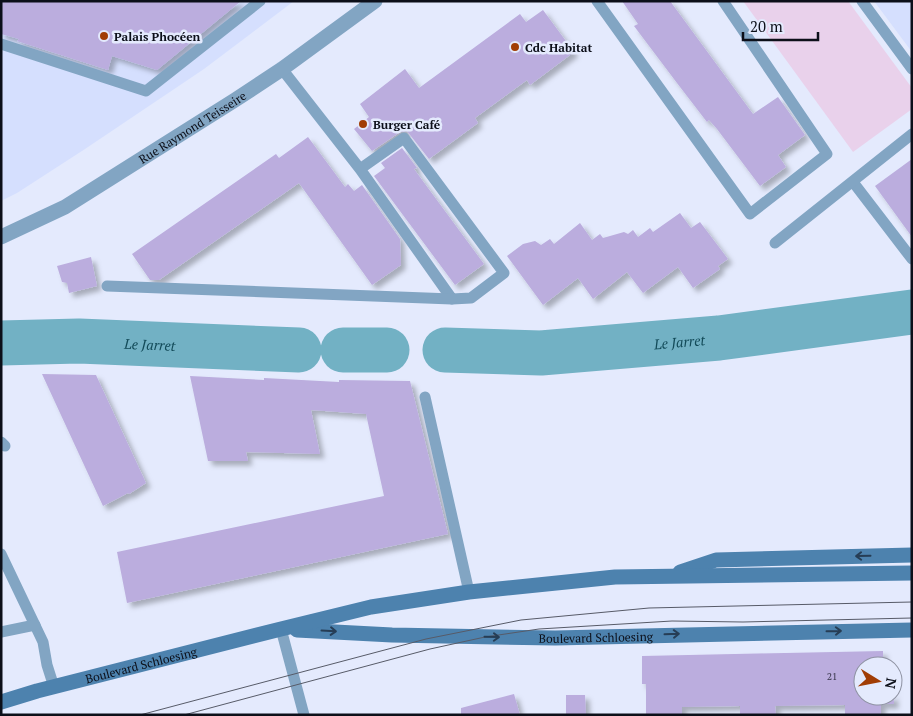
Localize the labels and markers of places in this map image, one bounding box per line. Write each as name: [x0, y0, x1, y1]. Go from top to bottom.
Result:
place label: Palais Phocéen: [114, 29, 201, 44]
marker: Palais Phocéen: [98, 30, 110, 42]
place label: Cdc Habitat: [525, 40, 592, 55]
marker: Cdc Habitat: [509, 41, 521, 53]
place label: Burger Café: [373, 117, 441, 132]
marker: Burger Café: [357, 118, 369, 130]

